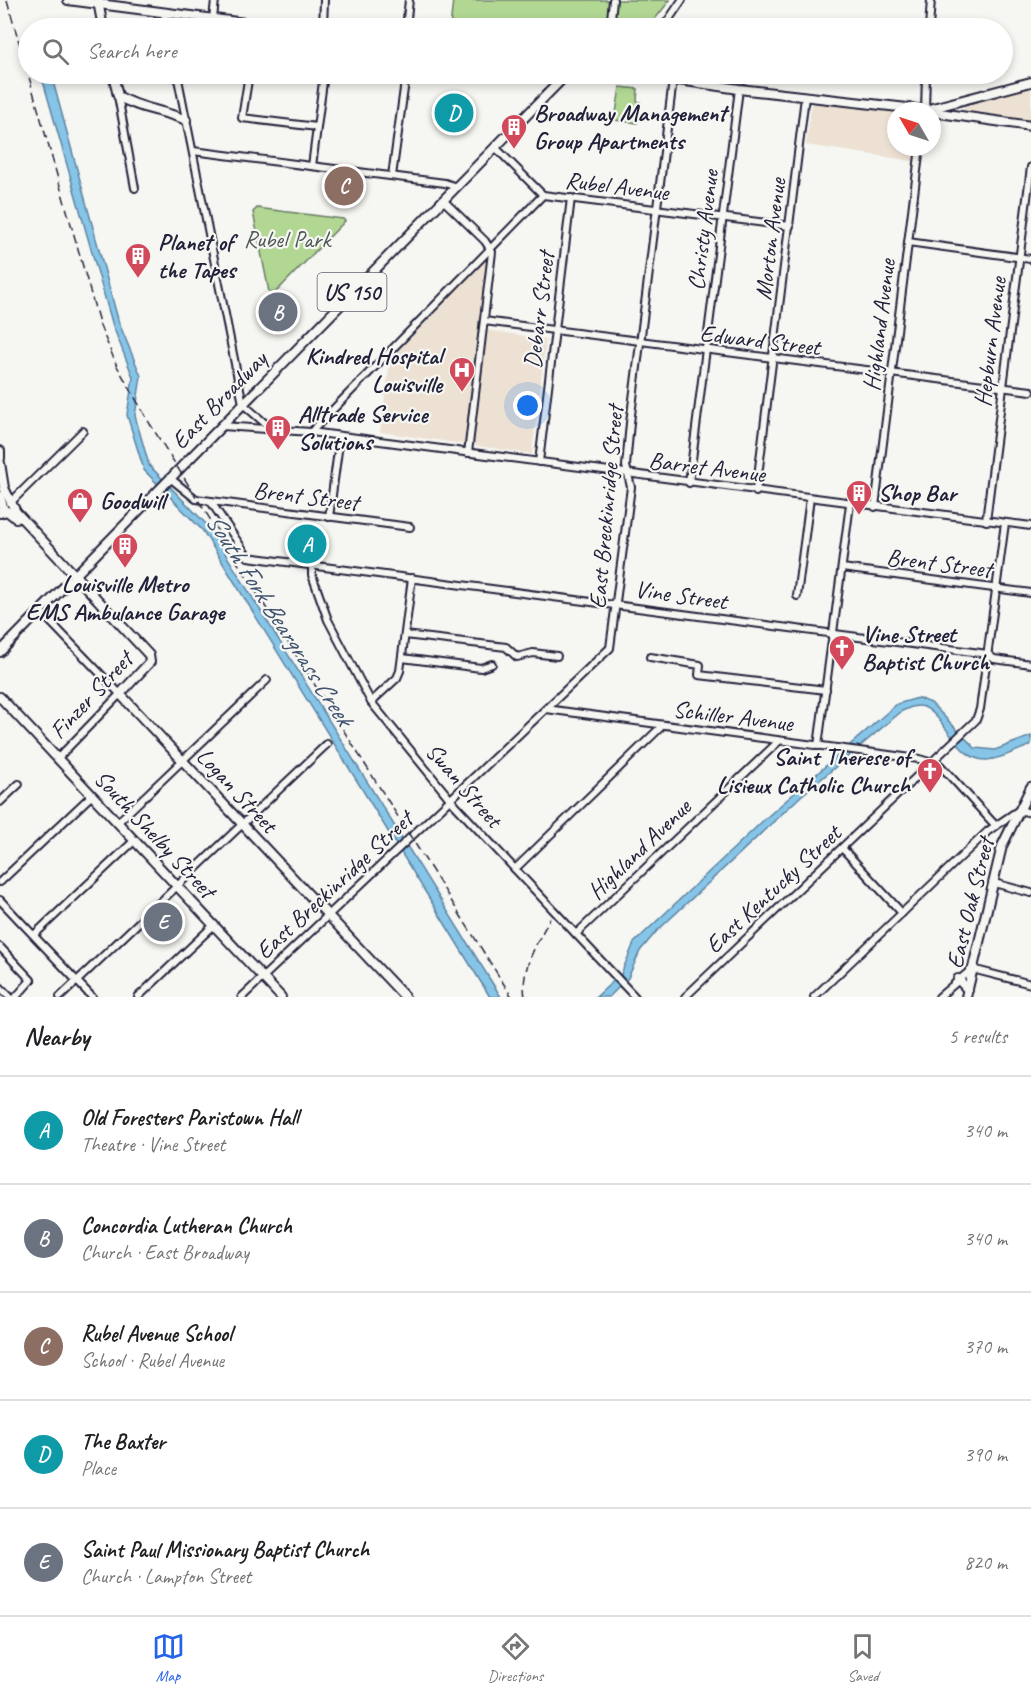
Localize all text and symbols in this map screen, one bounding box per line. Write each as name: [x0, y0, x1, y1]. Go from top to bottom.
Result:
search box: [18, 18, 1013, 84]
icon: search: [39, 35, 72, 68]
text: Search here: [87, 37, 177, 65]
pin: D: [434, 90, 474, 136]
place label: Broadway Management Group Apartments: [534, 98, 730, 156]
north arrow: [887, 102, 941, 156]
building icon: Broadway Management Group Apartments: [499, 112, 529, 150]
pin: C: [324, 164, 364, 208]
street label: Rubel Avenue: [564, 165, 673, 207]
street label: Christy Avenue: [681, 166, 726, 292]
street label: Morton Avenue: [748, 174, 793, 302]
park label: Rubel Park: [244, 224, 332, 254]
place label: Planet of the Tapes: [158, 227, 239, 285]
building icon: Planet of the Tapes: [123, 241, 153, 279]
street label: Debarr Street: [517, 247, 561, 370]
street label: Highland Avenue: [856, 255, 902, 393]
road number: US 150: [318, 273, 386, 311]
street label: Hepburn Avenue: [967, 273, 1013, 408]
pin: B: [258, 290, 298, 334]
street label: Edward Street: [698, 318, 824, 362]
place label: Kindred Hospital Louisville: [305, 341, 447, 399]
street label: East Broadway: [165, 343, 274, 455]
hospital icon: Kindred Hospital Louisville: [447, 355, 477, 393]
your location: [513, 391, 542, 420]
place label: Alltrade Service Solutions: [298, 399, 430, 457]
street label: East Breckinridge Street: [582, 401, 630, 610]
building icon: Alltrade Service Solutions: [263, 413, 293, 451]
street label: Barret Avenue: [647, 445, 769, 489]
street label: Brent Street: [252, 475, 363, 518]
building icon: Shop Bar: [844, 478, 874, 516]
place label: Shop Bar: [878, 478, 959, 508]
shop icon: Goodwill: [65, 486, 95, 524]
place label: Goodwill: [100, 486, 169, 516]
water label: South Fork Beargrass Creek: [199, 507, 363, 735]
pin: A: [288, 522, 326, 566]
building icon: Louisville Metro EMS Ambulance Garage: [110, 531, 140, 569]
street label: Brent Street: [885, 542, 996, 585]
place label: Louisville Metro EMS Ambulance Garage: [26, 569, 226, 627]
street label: Vine Street: [633, 574, 731, 617]
place label: Vine Street Baptist Church: [862, 619, 990, 677]
church icon: Vine Street Baptist Church: [827, 633, 857, 671]
street label: Finzer Street: [43, 643, 141, 745]
street label: Schiller Avenue: [671, 694, 797, 738]
street label: Swan Street: [419, 737, 510, 835]
street label: Logan Street: [190, 741, 285, 840]
place label: Saint Therese of Lisieux Catholic Church: [717, 742, 916, 800]
church icon: Saint Therese of Lisieux Catholic Church: [915, 756, 945, 794]
street label: South Shelby Street: [88, 764, 224, 907]
street label: Highland Avenue: [581, 791, 699, 906]
street label: East Breckinridge Street: [249, 802, 421, 965]
street label: East Kentucky Street: [699, 817, 849, 960]
street label: East Oak Street: [939, 832, 1001, 971]
pin: E: [144, 900, 182, 944]
text: Nearby: [24, 1020, 89, 1053]
text: 5 results: [948, 1024, 1007, 1049]
text: Old Foresters Paristown Hall: [81, 1104, 298, 1132]
text: A: [38, 1118, 49, 1143]
text: 340 m: [964, 1118, 1007, 1143]
text: Theatre · Vine Street: [81, 1132, 225, 1157]
text: Concordia Lutheran Church: [81, 1212, 292, 1240]
text: B: [38, 1226, 49, 1251]
text: 340 m: [964, 1226, 1007, 1251]
text: Church · East Broadway: [81, 1240, 249, 1265]
text: Rubel Avenue School: [81, 1320, 232, 1348]
text: C: [39, 1334, 48, 1359]
text: 370 m: [964, 1334, 1007, 1359]
text: School · Rubel Avenue: [81, 1348, 224, 1373]
text: The Baxter: [81, 1428, 165, 1456]
text: D: [38, 1442, 49, 1467]
text: 390 m: [964, 1442, 1007, 1467]
text: Place: [81, 1456, 116, 1481]
text: Saint Paul Missionary Baptist Church: [81, 1536, 369, 1564]
text: E: [38, 1550, 49, 1575]
text: 820 m: [964, 1550, 1007, 1575]
text: Church · Lampton Street: [81, 1564, 251, 1589]
tab: Map: [152, 1630, 185, 1686]
tab: Directions: [488, 1630, 543, 1686]
tab: Saved: [846, 1630, 879, 1686]

